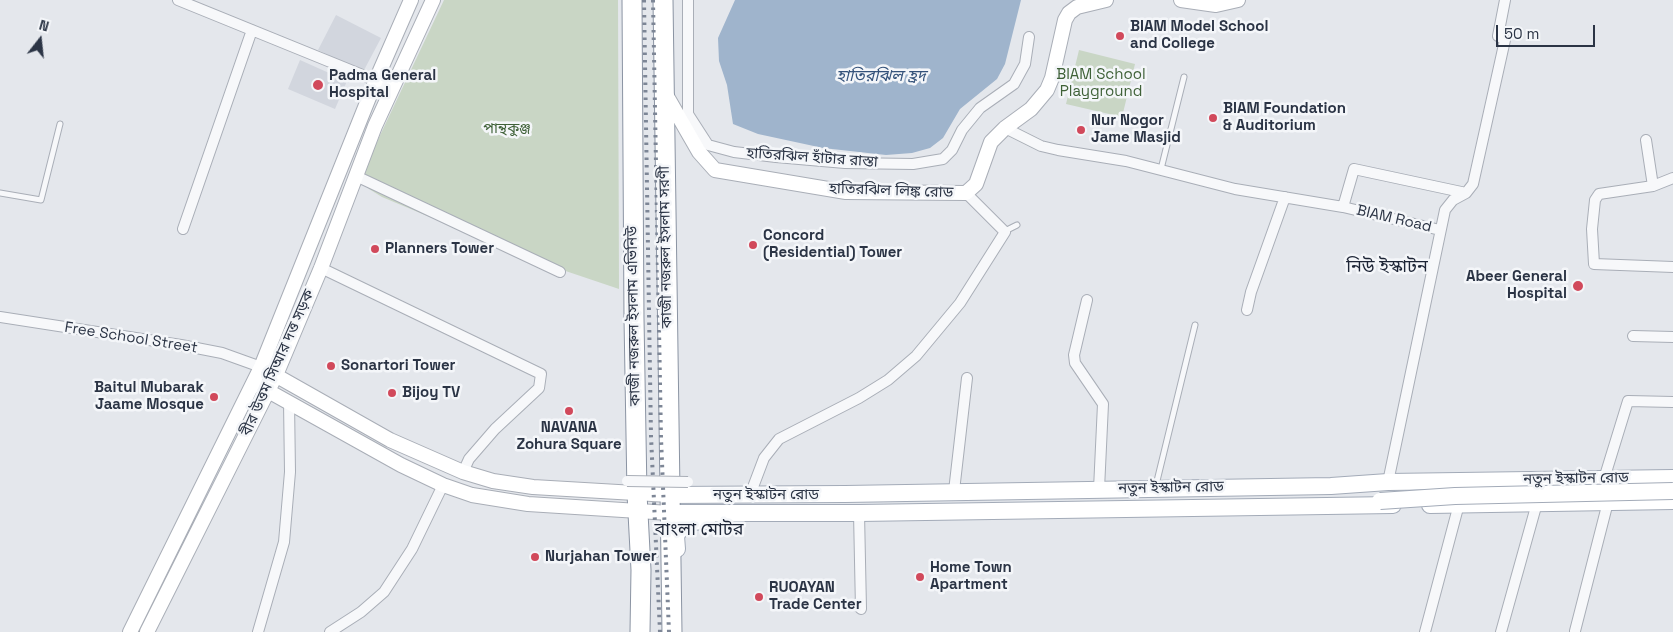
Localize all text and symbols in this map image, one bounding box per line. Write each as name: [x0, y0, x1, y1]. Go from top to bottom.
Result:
north arrow: [15, 15, 65, 65]
scale bar: [1498, 15, 1597, 47]
text: N: [37, 16, 51, 36]
place label: BIAM Model School and College: [1130, 18, 1268, 53]
text: 50 m: [1504, 24, 1539, 43]
marker: BIAM Model School and College: [1114, 30, 1126, 42]
park label: BIAM School Playground: [1056, 66, 1146, 101]
place label: Padma General Hospital: [329, 67, 436, 102]
water label: হাতিরঝিল হ্রদ: [836, 67, 926, 87]
marker: Padma General Hospital: [311, 78, 325, 92]
place label: BIAM Foundation & Auditorium: [1223, 100, 1346, 135]
place label: Nur Nogor Jame Masjid: [1091, 112, 1181, 147]
marker: BIAM Foundation & Auditorium: [1207, 112, 1219, 124]
park label: পান্থকুঞ্জ: [483, 120, 531, 138]
marker: Nur Nogor Jame Masjid: [1075, 124, 1087, 136]
street label: হাতিরঝিল হাঁটার রাস্তা: [746, 144, 878, 172]
street label: কাজী নজরুল ইসলাম সরণী: [656, 166, 676, 328]
street label: হাতিরঝিল লিঙ্ক রোড: [828, 180, 954, 202]
street label: BIAM Road: [1355, 202, 1433, 236]
street label: কাজী নজরুল ইসলাম এভিনিউ: [623, 226, 645, 406]
place label: Concord (Residential) Tower: [763, 227, 902, 262]
marker: Concord (Residential) Tower: [747, 239, 759, 251]
place label: Planners Tower: [385, 240, 494, 258]
marker: Planners Tower: [369, 243, 381, 255]
district label: নিউ ইস্কাটন: [1346, 256, 1428, 278]
place label: Abeer General Hospital: [1466, 268, 1567, 303]
marker: Abeer General Hospital: [1571, 279, 1585, 293]
street label: বীর উত্তম সিআর দত্ত সড়ক: [238, 287, 318, 439]
street label: Free School Street: [63, 319, 199, 357]
place label: Sonartori Tower: [341, 357, 455, 375]
marker: Sonartori Tower: [325, 360, 337, 372]
place label: Baitul Mubarak Jaame Mosque: [94, 379, 204, 414]
place label: Bijoy TV: [402, 384, 460, 402]
marker: Bijoy TV: [386, 387, 398, 399]
marker: Baitul Mubarak Jaame Mosque: [208, 391, 220, 403]
marker: NAVANA Zohura Square: [563, 405, 575, 417]
place label: NAVANA Zohura Square: [516, 419, 622, 454]
street label: নতুন ইস্কাটন রোড: [1523, 469, 1629, 489]
street label: নতুন ইস্কাটন রোড: [1118, 478, 1224, 498]
street label: নতুন ইস্কাটন রোড: [713, 486, 819, 504]
district label: বাংলা মোটর: [655, 519, 743, 541]
place label: Nurjahan Tower: [545, 548, 657, 566]
marker: Nurjahan Tower: [529, 551, 541, 563]
place label: Home Town Apartment: [930, 559, 1012, 594]
marker: Home Town Apartment: [914, 571, 926, 583]
place label: RUOAYAN Trade Center: [769, 579, 862, 614]
marker: RUOAYAN Trade Center: [753, 591, 765, 603]

